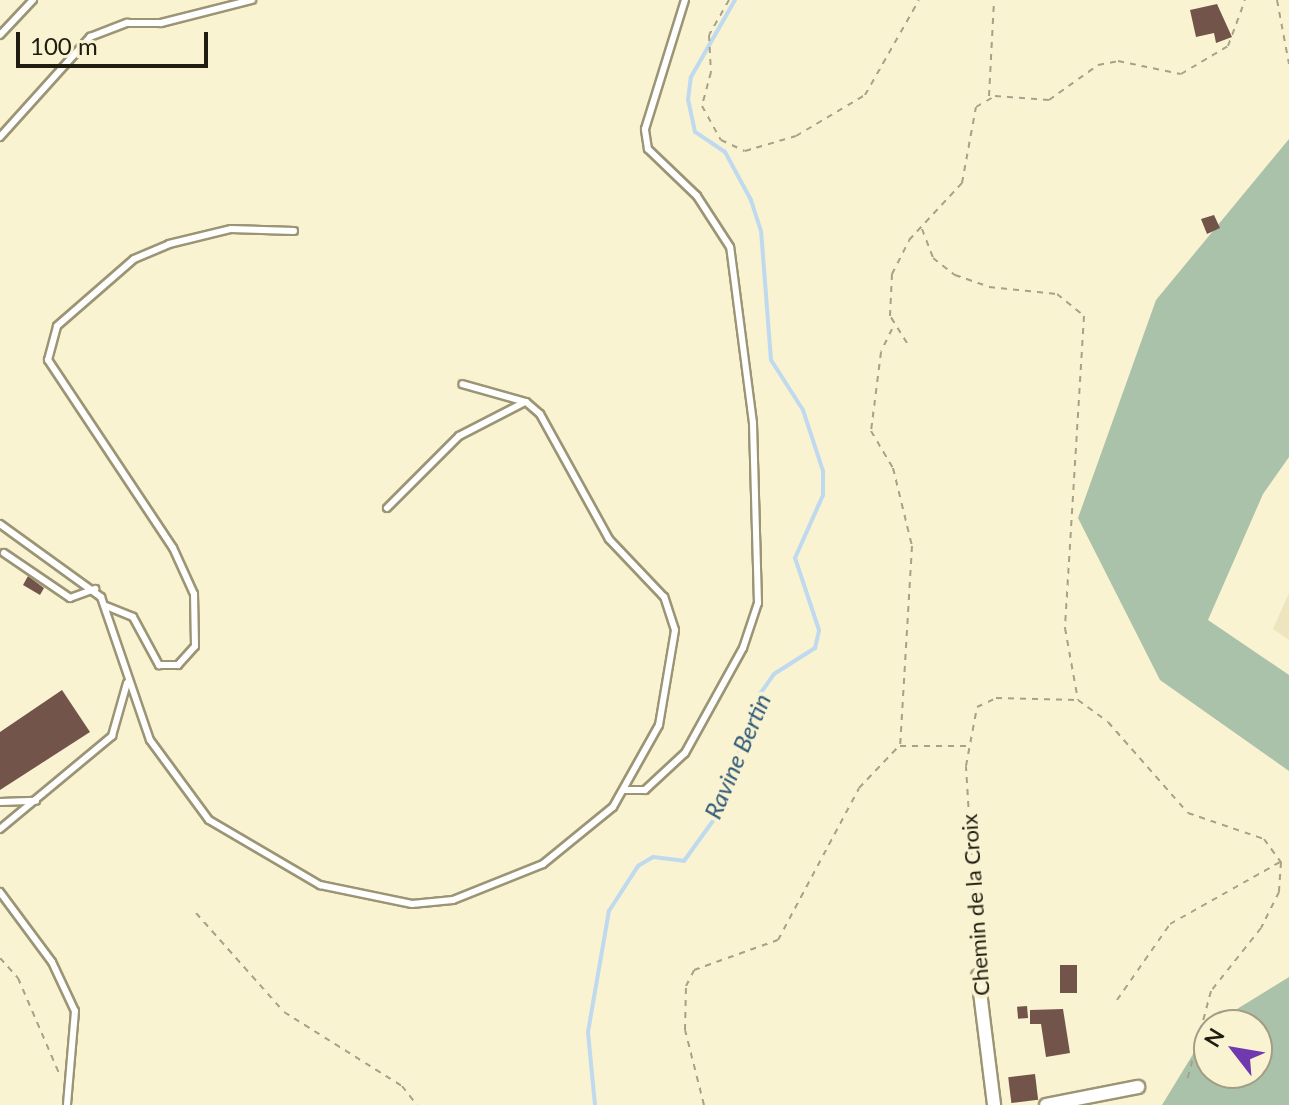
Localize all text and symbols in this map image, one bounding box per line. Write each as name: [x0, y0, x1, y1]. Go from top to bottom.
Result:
scale bar: [20, 16, 212, 66]
text: 100 m: [30, 31, 98, 60]
water label: Ravine Bertin: [698, 689, 776, 823]
street label: Chemin de la Croix: [955, 813, 995, 997]
north arrow: [1193, 1009, 1273, 1089]
text: N: [1198, 1023, 1230, 1052]

